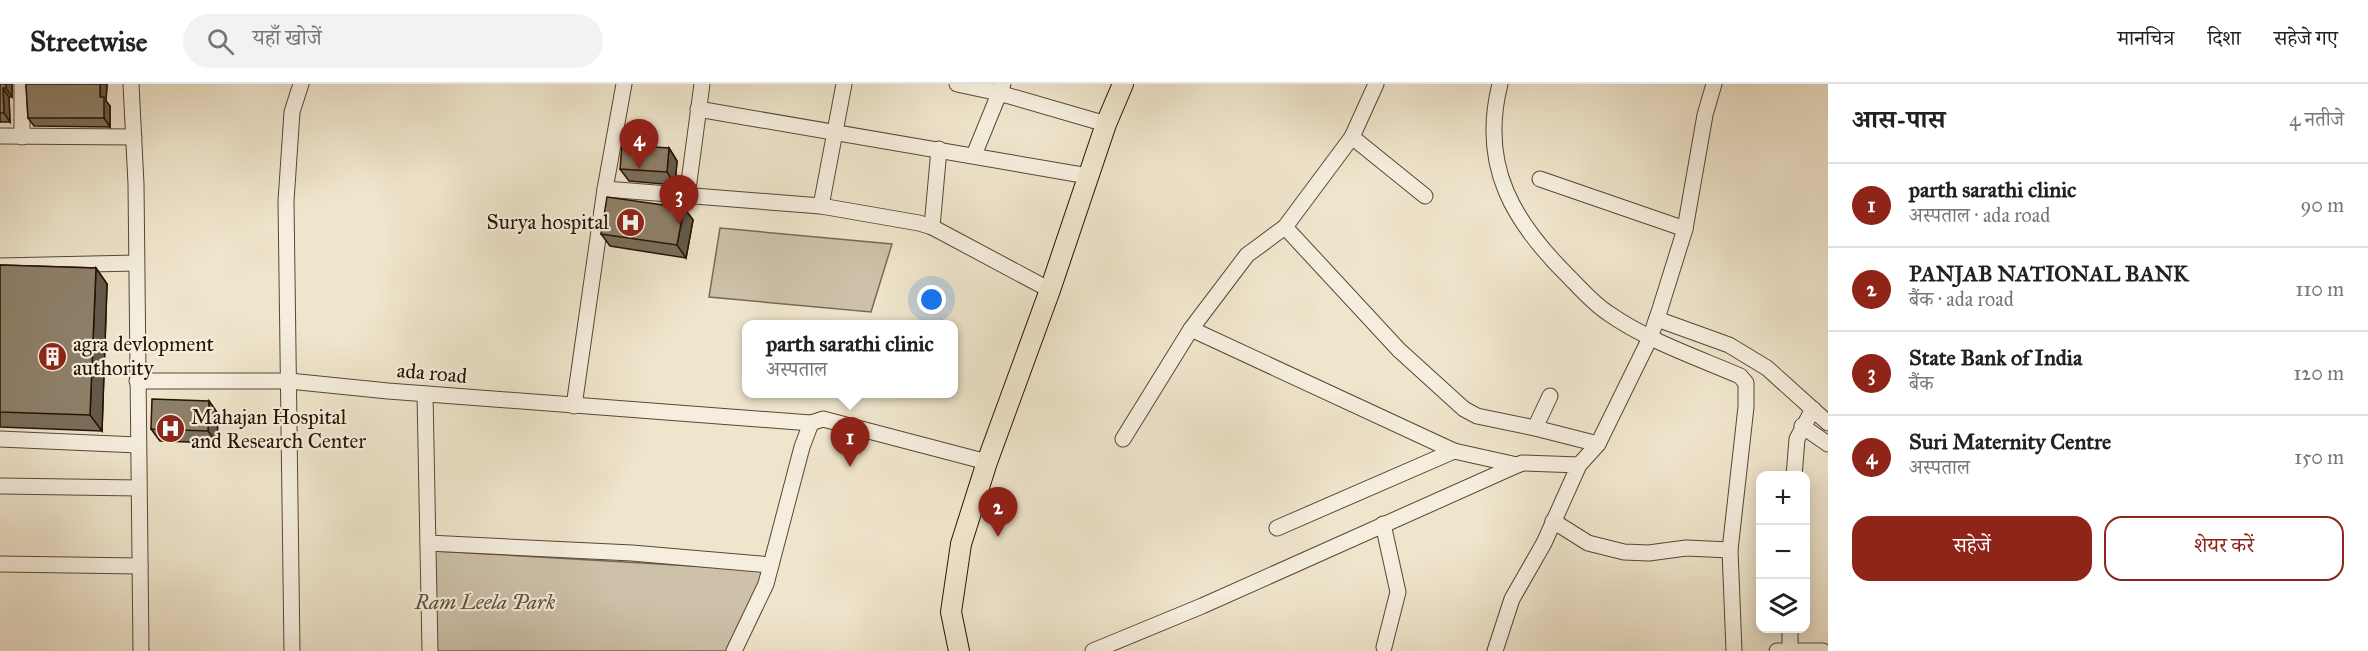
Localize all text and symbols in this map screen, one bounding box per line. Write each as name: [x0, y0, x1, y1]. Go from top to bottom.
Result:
search box: [183, 14, 603, 68]
text: Streetwise: [30, 24, 147, 59]
text: यहाँ खोजें: [252, 24, 322, 51]
icon: search: [204, 25, 237, 58]
text: मानचित्र: [2117, 25, 2174, 51]
text: दिशा: [2207, 25, 2241, 51]
text: सहेजे गए: [2274, 25, 2338, 51]
text: आस-पास: [1852, 103, 1945, 135]
text: 4 नतीजे: [2289, 107, 2344, 131]
pin: 4: [620, 120, 658, 169]
pin: 3: [660, 176, 698, 225]
text: parth sarathi clinic: [1909, 176, 2076, 203]
text: 1: [1868, 193, 1875, 217]
text: 90 m: [2301, 193, 2344, 217]
text: अस्पताल · ada road: [1909, 203, 2050, 227]
hospital icon: Surya hospital: [614, 206, 646, 238]
place label: Surya hospital: [487, 209, 609, 235]
text: PANJAB NATIONAL BANK: [1909, 260, 2189, 287]
text: 2: [1867, 277, 1876, 301]
text: 110 m: [2296, 277, 2344, 301]
your location: [917, 285, 946, 314]
text: बैंक · ada road: [1909, 287, 2014, 311]
popup: [742, 320, 958, 398]
text: parth sarathi clinic: [766, 330, 934, 357]
place label: agra devlopment authority: [73, 331, 215, 381]
building icon: agra devlopment authority: [36, 340, 68, 372]
text: State Bank of India: [1909, 344, 2082, 371]
street label: ada road: [396, 357, 469, 389]
text: अस्पताल: [766, 357, 827, 381]
text: 3: [1868, 361, 1876, 385]
text: 120 m: [2293, 361, 2344, 385]
text: बैंक: [1909, 371, 1933, 395]
place label: Mahajan Hospital and Research Center: [191, 404, 366, 454]
hospital icon: Mahajan Hospital and Research Center: [154, 413, 186, 445]
pin: 1: [830, 418, 870, 467]
text: Suri Maternity Centre: [1909, 428, 2111, 455]
text: 4: [1866, 445, 1877, 469]
text: 150 m: [2294, 445, 2344, 469]
text: अस्पताल: [1909, 455, 1970, 479]
map controls: [1756, 471, 1810, 633]
button: +: [1756, 471, 1810, 525]
pin: 2: [978, 488, 1018, 537]
button: सहेजें: [1852, 516, 2092, 581]
button: शेयर करें: [2104, 516, 2344, 581]
button: −: [1756, 525, 1810, 579]
button: layers: [1756, 579, 1810, 633]
park label: Ram Leela Park: [414, 589, 556, 615]

